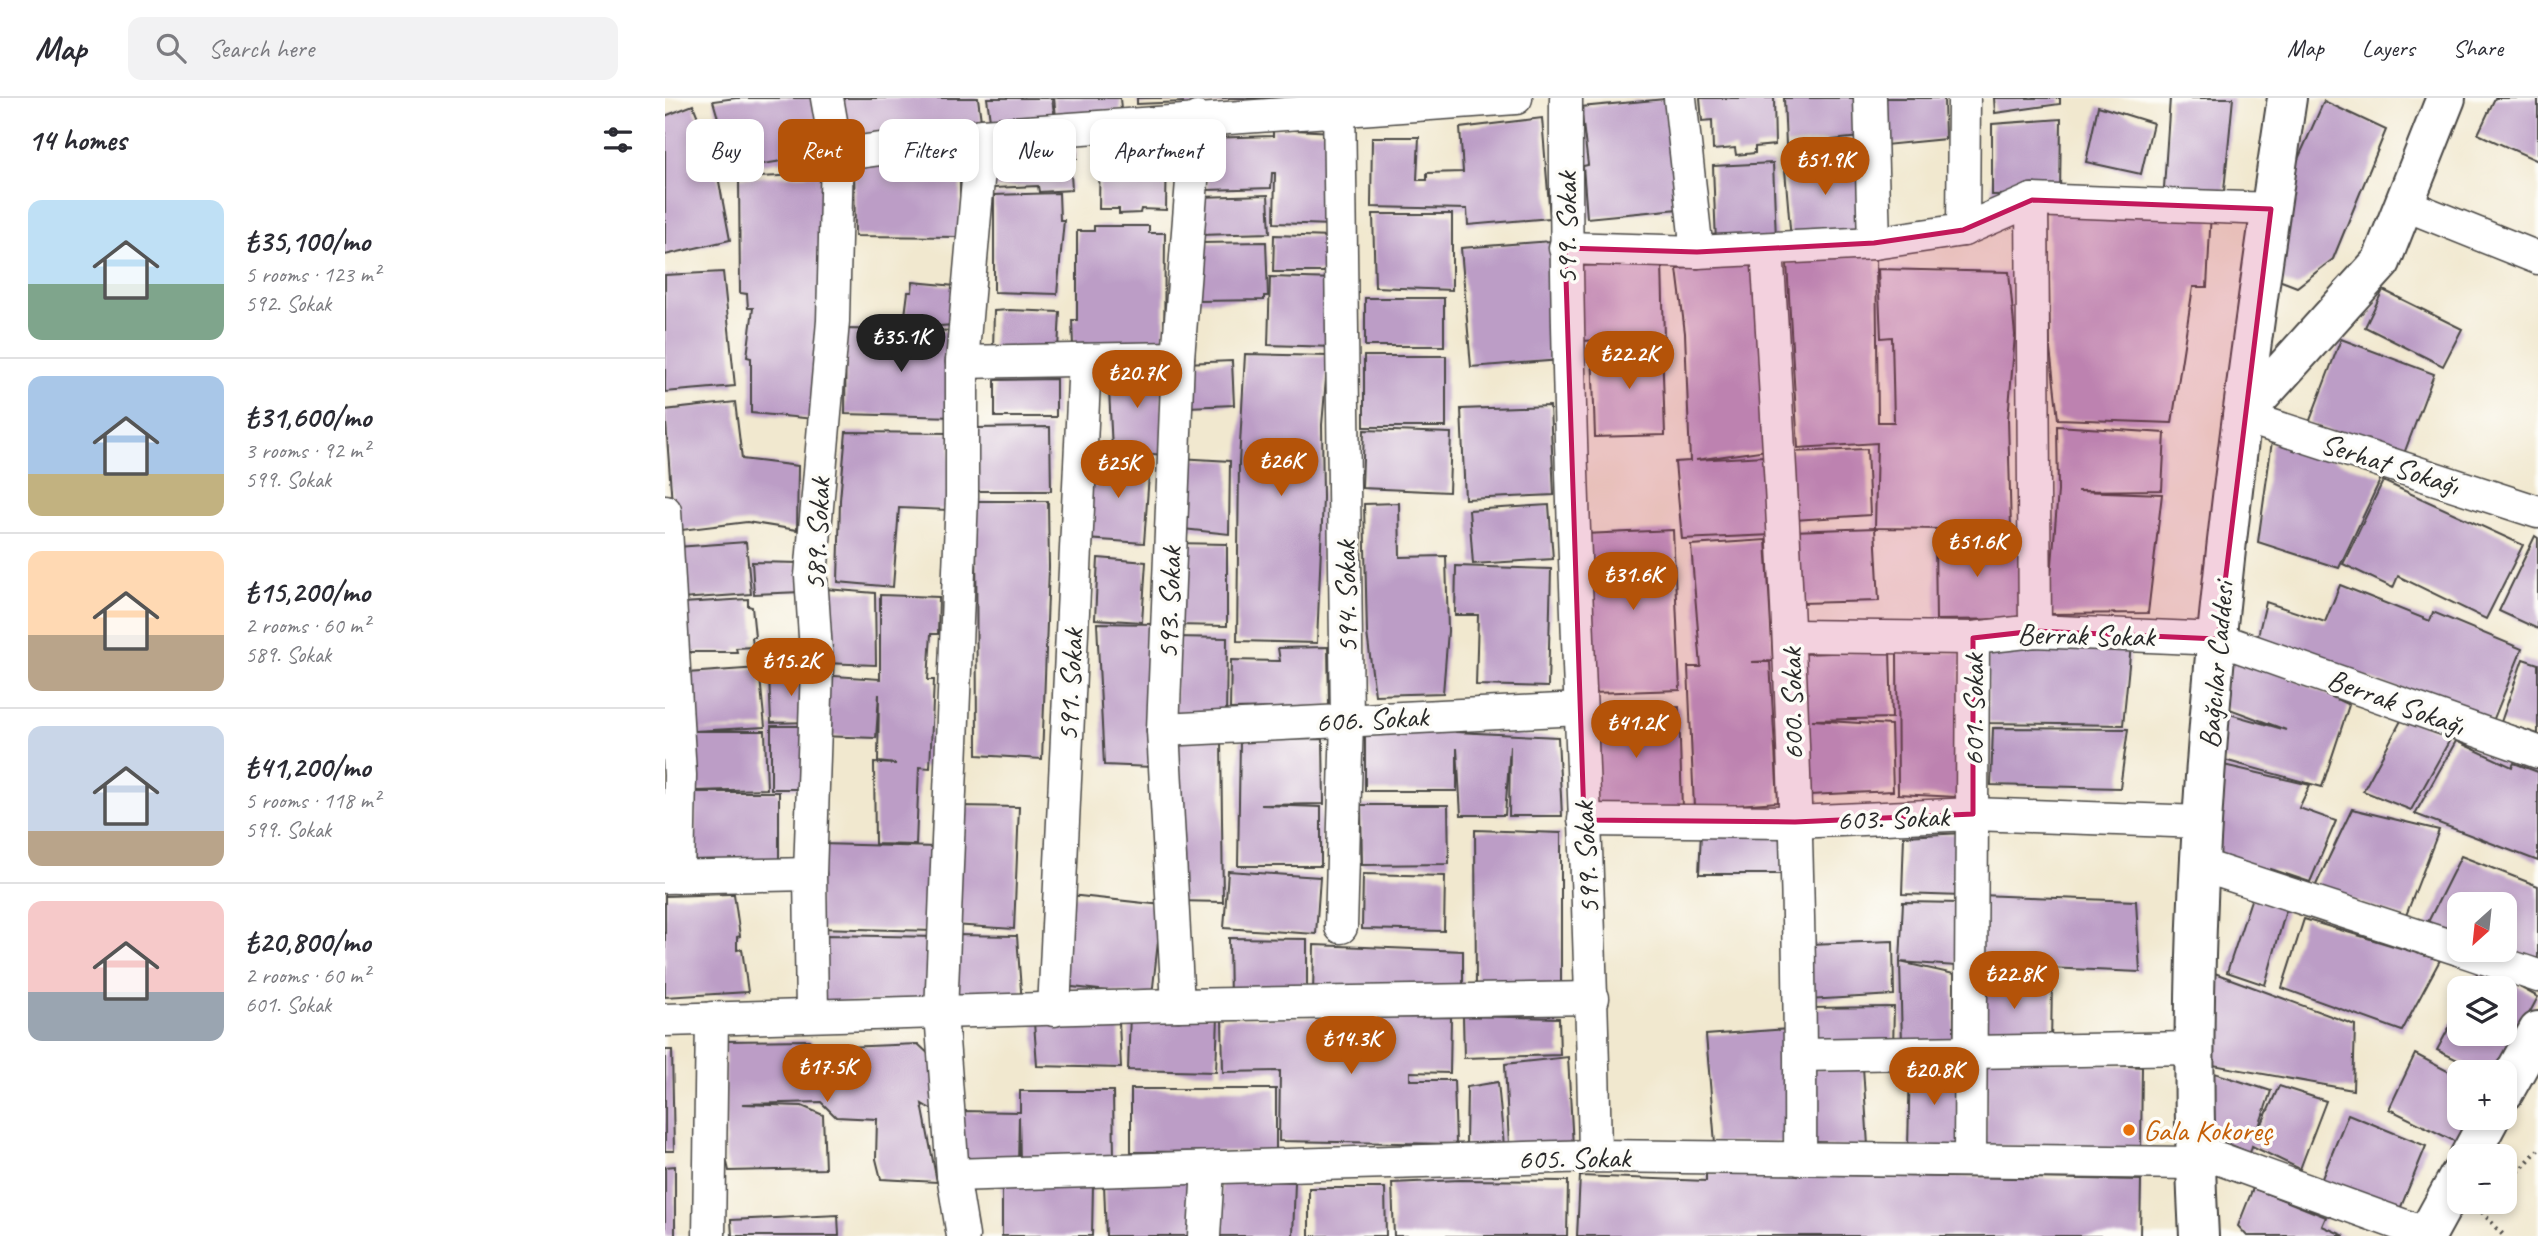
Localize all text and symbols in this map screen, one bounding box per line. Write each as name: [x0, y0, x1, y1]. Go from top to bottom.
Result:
search box: [128, 17, 618, 80]
text: Map: [35, 27, 86, 69]
icon: search: [152, 29, 190, 67]
text: Search here: [208, 32, 314, 65]
text: Map: [2287, 33, 2324, 63]
text: Layers: [2362, 33, 2415, 63]
text: Share: [2453, 33, 2503, 63]
chip: Buy: [686, 119, 764, 182]
chip: Rent: [778, 119, 865, 182]
chip: Filters: [879, 119, 979, 182]
chip: New: [993, 119, 1076, 182]
chip: Apartment: [1090, 119, 1226, 182]
text: 14 homes: [28, 121, 126, 159]
icon: filters: [599, 121, 637, 159]
pin: ₺51.9K: [1768, 138, 1882, 197]
text: ₺51.9K: [1797, 145, 1854, 174]
street label: 599. Sokak: [1547, 170, 1585, 284]
text: ₺35,100/mo: [245, 222, 370, 260]
icon: home: [84, 228, 168, 312]
text: 5 rooms · 123 m²: [245, 260, 380, 289]
text: 592. Sokak: [245, 289, 331, 318]
pin: ₺35.1K: [844, 314, 958, 374]
text: ₺35.1K: [872, 322, 930, 351]
pin: ₺22.2K: [1572, 331, 1686, 391]
text: ₺22.2K: [1600, 339, 1658, 368]
pin: ₺20.7K: [1080, 350, 1194, 410]
text: ₺20.7K: [1108, 358, 1166, 387]
text: ₺31,600/mo: [245, 398, 371, 436]
icon: home: [84, 404, 168, 488]
street label: Serhat Sokağı: [2316, 424, 2465, 505]
text: 3 rooms · 92 m²: [245, 436, 369, 465]
pin: ₺26K: [1240, 438, 1322, 498]
pin: ₺25K: [1077, 440, 1159, 500]
text: ₺26K: [1259, 446, 1303, 475]
text: ₺25K: [1097, 448, 1139, 477]
text: 599. Sokak: [245, 465, 331, 494]
street label: 589. Sokak: [795, 475, 839, 591]
pin: ₺51.6K: [1920, 519, 2034, 579]
text: ₺51.6K: [1948, 527, 2006, 556]
street label: 594. Sokak: [1326, 538, 1366, 654]
street label: 593. Sokak: [1148, 544, 1190, 660]
pin: ₺31.6K: [1576, 552, 1690, 612]
text: ₺31.6K: [1604, 560, 1662, 589]
text: ₺15,200/mo: [245, 573, 370, 611]
street label: Bağcılar Caddesi: [2190, 577, 2243, 750]
icon: home: [84, 579, 168, 663]
text: 2 rooms · 60 m²: [245, 611, 369, 640]
street label: Berrak Sokak: [2017, 615, 2157, 655]
street label: 591. Sokak: [1048, 626, 1092, 742]
pin: ₺15.2K: [734, 638, 848, 698]
text: 589. Sokak: [245, 640, 331, 669]
street label: 600. Sokak: [1772, 645, 1812, 761]
text: ₺15.2K: [762, 646, 820, 675]
street label: 601. Sokak: [1954, 652, 1992, 766]
street label: Berrak Sokağı: [2322, 660, 2471, 745]
street label: 606. Sokak: [1315, 697, 1431, 741]
pin: ₺41.2K: [1579, 700, 1693, 760]
text: ₺41.2K: [1607, 708, 1665, 737]
text: ₺41,200/mo: [245, 748, 370, 786]
icon: home: [84, 754, 168, 838]
text: 5 rooms · 118 m²: [245, 786, 380, 815]
street label: 603. Sokak: [1836, 797, 1952, 839]
street label: 599. Sokak: [1564, 799, 1608, 915]
text: 599. Sokak: [245, 815, 331, 844]
north arrow: [2447, 892, 2517, 962]
map controls: [2447, 892, 2517, 1214]
text: ₺20,800/mo: [245, 923, 370, 961]
icon: home: [84, 929, 168, 1013]
pin: ₺22.8K: [1957, 951, 2071, 1011]
text: ₺22.8K: [1985, 959, 2043, 988]
text: 2 rooms · 60 m²: [245, 961, 369, 990]
button: layers: [2447, 976, 2517, 1046]
text: 601. Sokak: [245, 990, 331, 1019]
pin: ₺14.3K: [1294, 1016, 1408, 1076]
text: ₺14.3K: [1322, 1024, 1380, 1053]
pin: ₺17.5K: [770, 1044, 884, 1104]
pin: ₺20.8K: [1877, 1048, 1991, 1107]
text: ₺17.5K: [798, 1052, 856, 1081]
text: ₺20.8K: [1905, 1055, 1963, 1084]
button: +: [2447, 1060, 2517, 1130]
place label: Gala Kokoreç: [2143, 1111, 2274, 1149]
marker: Gala Kokoreç: [2121, 1122, 2137, 1138]
street label: 605. Sokak: [1517, 1138, 1633, 1178]
button: −: [2447, 1144, 2517, 1214]

